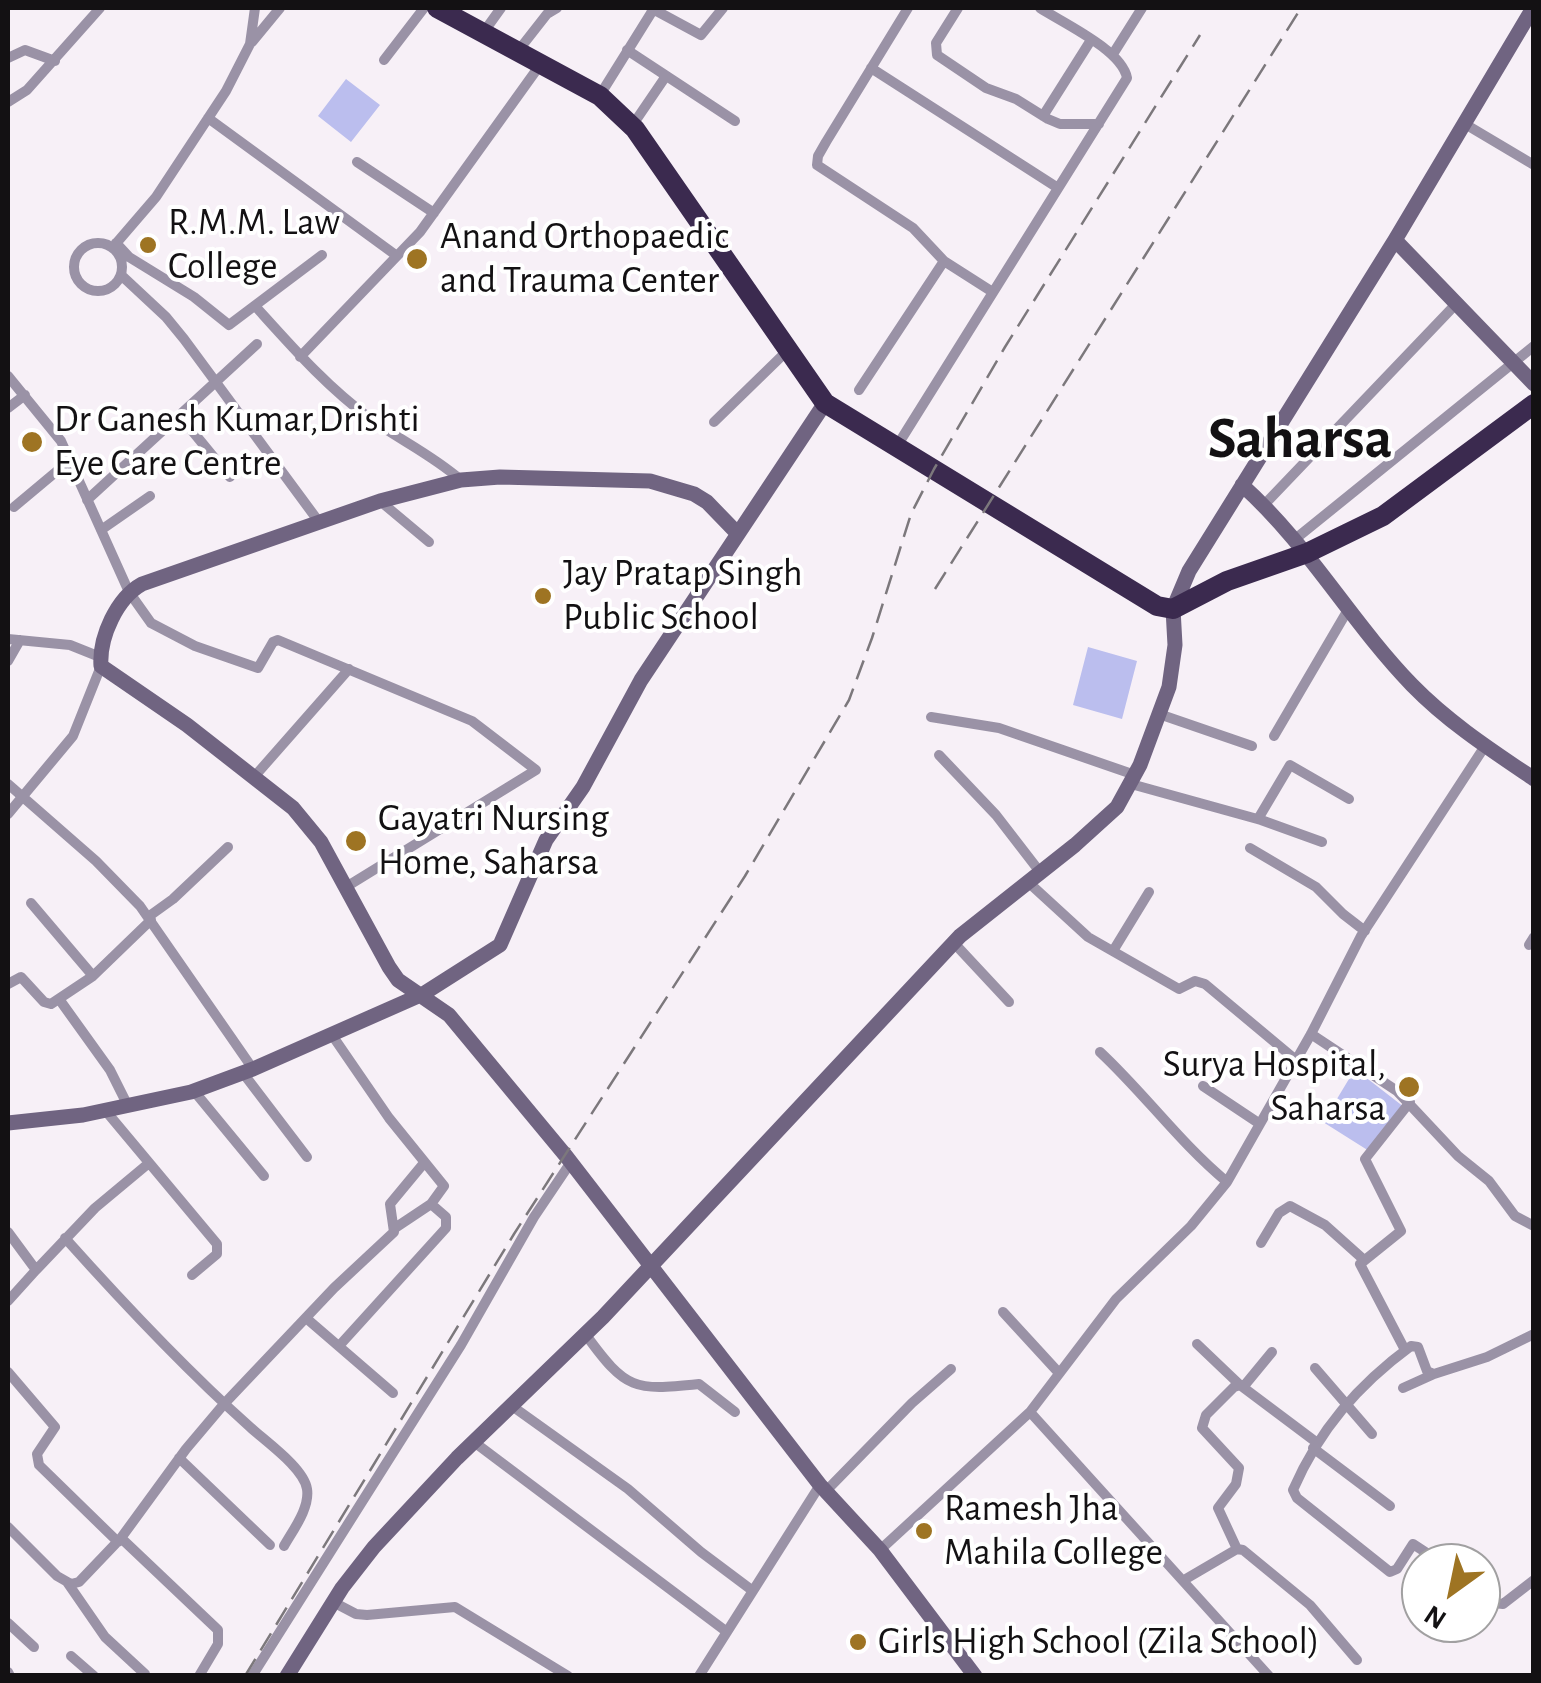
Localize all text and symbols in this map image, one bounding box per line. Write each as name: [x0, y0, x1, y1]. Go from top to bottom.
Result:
place label: R.M.M. Law College: [168, 200, 340, 290]
place label: Anand Orthopaedic and Trauma Center: [440, 214, 729, 304]
marker: R.M.M. Law College: [137, 234, 159, 256]
marker: Anand Orthopaedic and Trauma Center: [404, 246, 430, 272]
place label: Dr Ganesh Kumar,Drishti Eye Care Centre: [54, 397, 420, 486]
district label: Saharsa: [1208, 405, 1392, 475]
marker: Dr Ganesh Kumar,Drishti Eye Care Centre: [19, 429, 45, 455]
place label: Jay Pratap Singh Public School: [563, 551, 803, 640]
marker: Jay Pratap Singh Public School: [532, 585, 554, 607]
place label: Gayatri Nursing Home, Saharsa: [378, 796, 609, 886]
marker: Gayatri Nursing Home, Saharsa: [343, 828, 369, 854]
place label: Surya Hospital, Saharsa: [1163, 1042, 1386, 1132]
marker: Surya Hospital, Saharsa: [1396, 1074, 1422, 1100]
place label: Ramesh Jha Mahila College: [944, 1486, 1163, 1576]
marker: Ramesh Jha Mahila College: [913, 1520, 935, 1542]
north arrow: [1401, 1543, 1501, 1643]
text: N: [1420, 1599, 1452, 1634]
place label: Girls High School (Zila School): [878, 1619, 1320, 1665]
marker: Girls High School (Zila School): [847, 1631, 869, 1653]

